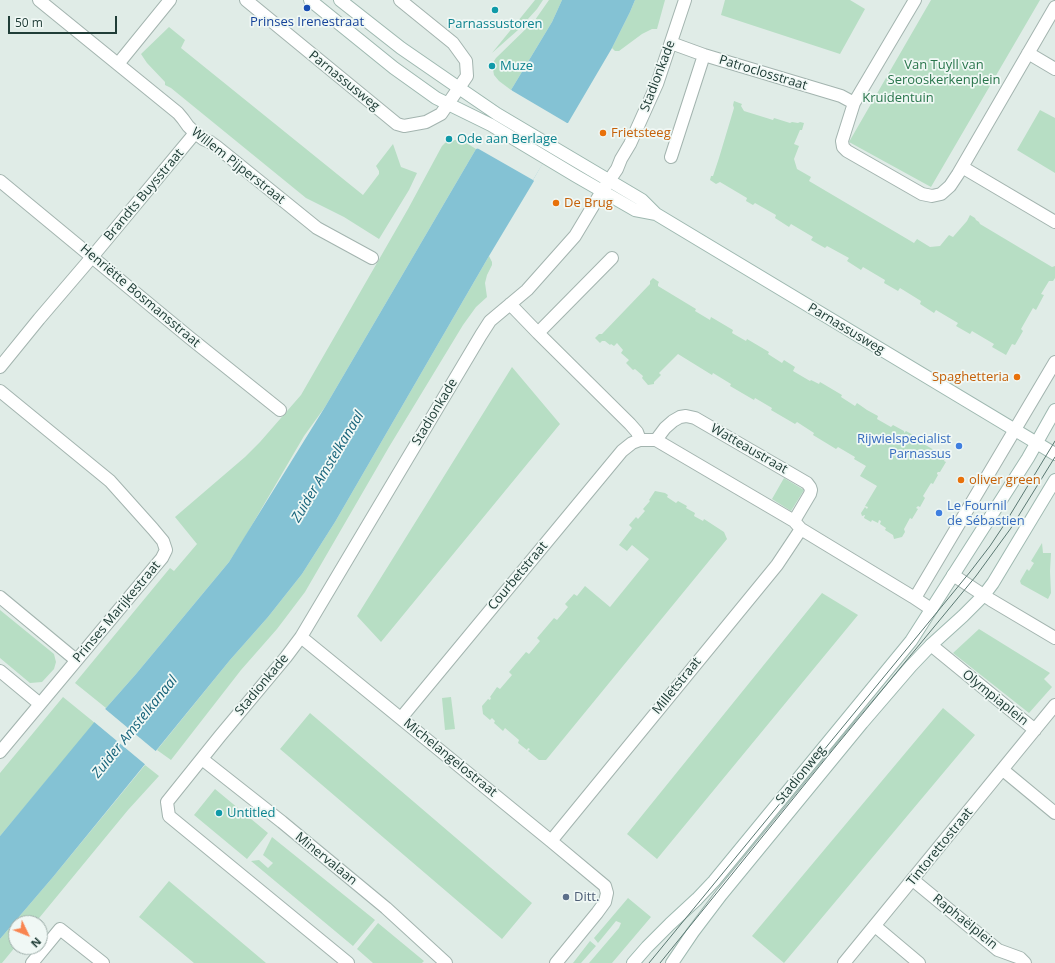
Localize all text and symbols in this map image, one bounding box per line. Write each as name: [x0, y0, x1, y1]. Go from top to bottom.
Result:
marker: Prinses Irenestraat: [302, 3, 312, 13]
marker: Parnassustoren: [490, 5, 500, 15]
scale bar: [10, 8, 119, 34]
text: 50 m: [15, 14, 43, 31]
place label: Prinses Irenestraat: [250, 14, 364, 30]
place label: Parnassustoren: [447, 16, 543, 32]
street label: Stadionkade: [637, 38, 679, 114]
street label: Parnassusweg: [305, 48, 383, 114]
street label: Patroclosstraat: [717, 52, 809, 94]
park label: Van Tuyll van Serooskerkenplein: [888, 57, 1000, 88]
place label: Muze: [500, 58, 533, 74]
marker: Muze: [487, 61, 497, 71]
park label: Kruidentuin: [862, 90, 934, 106]
street label: Willem Pijperstraat: [188, 125, 288, 207]
place label: Frietsteeg: [611, 125, 671, 141]
marker: Frietsteeg: [598, 128, 608, 138]
place label: Ode aan Berlage: [457, 131, 557, 147]
marker: Ode aan Berlage: [444, 134, 454, 144]
street label: Brandts Buysstraat: [101, 146, 187, 244]
place label: De Brug: [564, 195, 613, 211]
marker: De Brug: [551, 198, 561, 208]
street label: Henriëtte Bosmansstraat: [77, 241, 203, 351]
street label: Parnassusweg: [805, 300, 887, 358]
place label: Spaghetteria: [932, 369, 1009, 385]
marker: Spaghetteria: [1012, 372, 1022, 382]
street label: Stadionkade: [409, 376, 461, 448]
water label: Zuider Amstelkanaal: [288, 408, 368, 526]
street label: Watteaustraat: [708, 421, 790, 477]
place label: Rijwielspecialist Parnassus: [857, 431, 951, 462]
marker: Rijwielspecialist Parnassus: [954, 441, 964, 451]
place label: oliver green: [969, 472, 1041, 488]
marker: oliver green: [956, 475, 966, 485]
place label: Le Fournil de Sébastien: [947, 498, 1025, 529]
marker: Le Fournil de Sébastien: [934, 508, 944, 518]
street label: Courbetstraat: [485, 539, 551, 613]
street label: Prinses Marijkestraat: [70, 558, 164, 666]
street label: Stadionkade: [232, 651, 292, 719]
street label: Milletstraat: [649, 654, 705, 718]
street label: Olympiaplein: [959, 667, 1031, 729]
water label: Zuider Amstelkanaal: [89, 672, 181, 782]
street label: Michelangelostraat: [400, 716, 500, 800]
street label: Stadionweg: [773, 743, 829, 807]
place label: Untitled: [227, 805, 276, 821]
street label: Tintorettostraat: [904, 805, 976, 889]
marker: Untitled: [214, 808, 224, 818]
street label: Minervalaan: [292, 829, 360, 889]
place label: Ditt.: [574, 889, 599, 905]
street label: Raphaëlplein: [929, 891, 1001, 953]
marker: Ditt.: [561, 892, 571, 902]
north arrow: [8, 915, 48, 955]
text: N: [28, 934, 45, 951]

